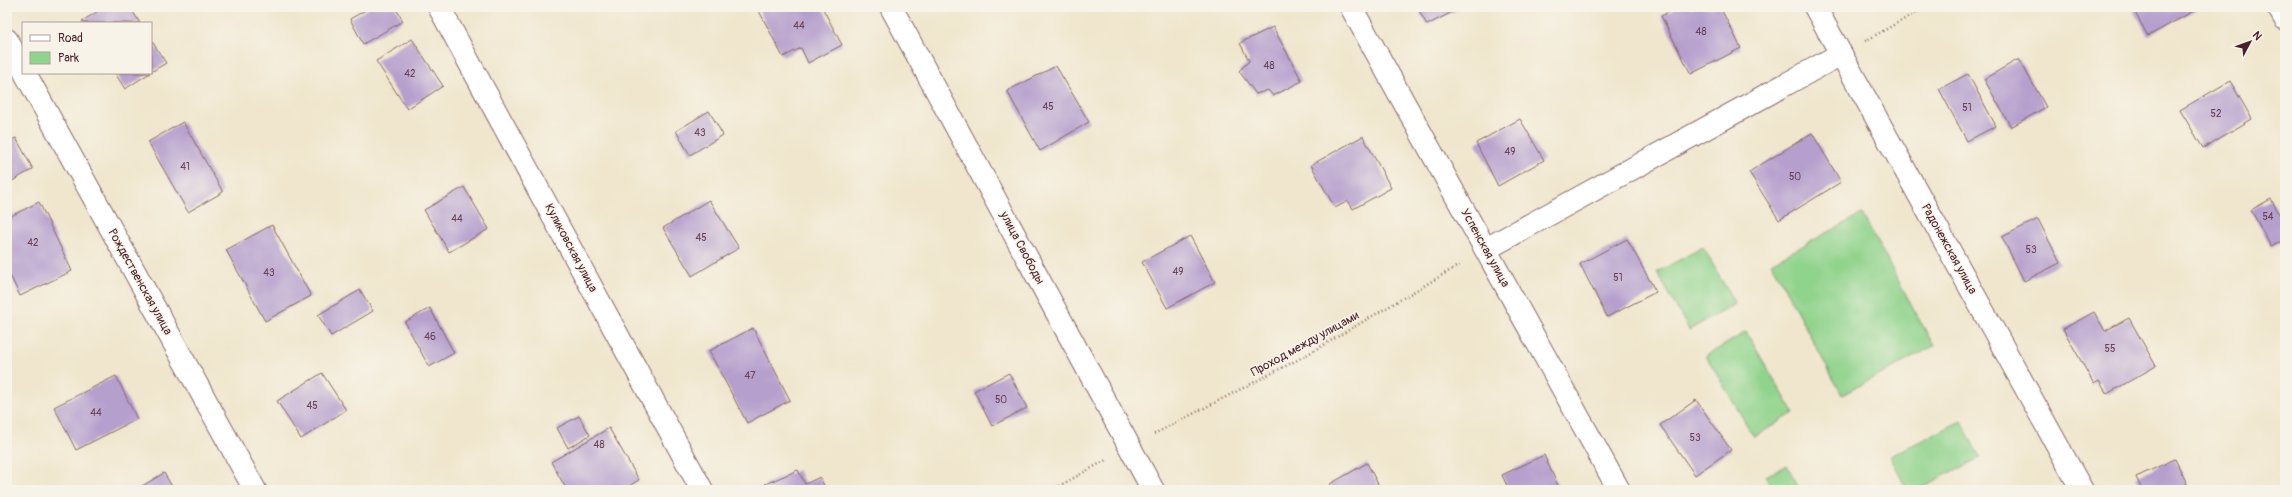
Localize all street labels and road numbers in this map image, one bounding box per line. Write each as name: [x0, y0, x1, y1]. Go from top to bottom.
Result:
street label: Куликовская улица: [541, 201, 601, 295]
street label: Радонежская улица: [1918, 201, 1980, 297]
street label: Успенская улица: [1457, 206, 1513, 290]
street label: улица Свободы: [996, 208, 1048, 287]
street label: Рождественская улица: [105, 226, 176, 338]
street label: Проход между улицами: [1248, 308, 1362, 380]

